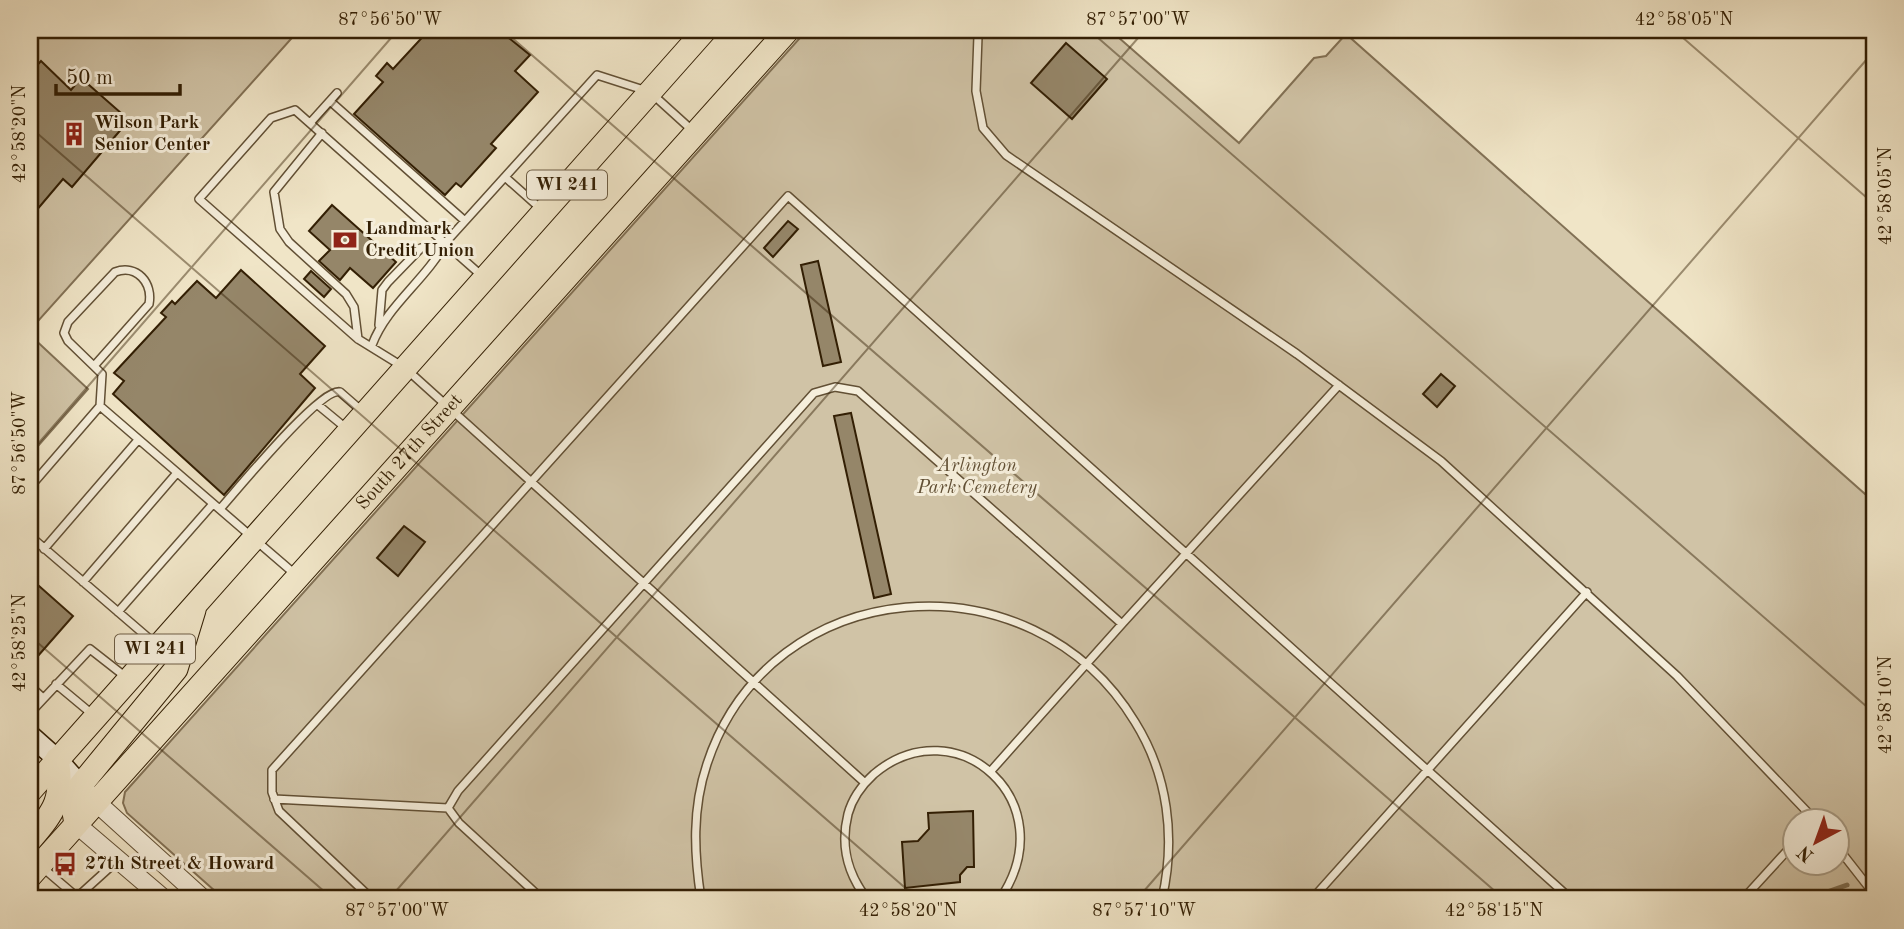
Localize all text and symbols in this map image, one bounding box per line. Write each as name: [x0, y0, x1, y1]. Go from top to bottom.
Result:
text: 87°56'50"W: [338, 11, 442, 29]
text: 87°57'00"W: [1086, 11, 1190, 29]
text: 42°58'05"N: [1635, 11, 1733, 29]
scale bar: [56, 52, 180, 96]
text: 50 m: [66, 68, 113, 89]
text: 42°58'20"N: [11, 85, 29, 183]
place label: Wilson Park Senior Center: [94, 114, 210, 155]
building icon: Wilson Park Senior Center: [60, 120, 88, 148]
text: 42°58'05"N: [1877, 147, 1895, 245]
road number: WI 241: [527, 170, 607, 200]
place label: Landmark Credit Union: [365, 220, 474, 261]
bank icon: Landmark Credit Union: [331, 226, 359, 254]
text: 87°56'50"W: [11, 391, 29, 495]
street label: South 27th Street: [353, 391, 466, 514]
park label: Arlington Park Cemetery: [916, 457, 1037, 498]
text: 42°58'25"N: [11, 594, 29, 692]
road number: WI 241: [115, 634, 195, 664]
text: 42°58'10"N: [1877, 656, 1895, 754]
north arrow: [1782, 806, 1852, 876]
text: N: [1794, 841, 1818, 865]
bus stop icon: 27th Street & Howard: [51, 850, 79, 878]
place label: 27th Street & Howard: [85, 855, 274, 874]
text: 87°57'00"W: [345, 902, 449, 920]
text: 42°58'20"N: [859, 902, 957, 920]
text: 87°57'10"W: [1092, 902, 1196, 920]
text: 42°58'15"N: [1445, 902, 1543, 920]

